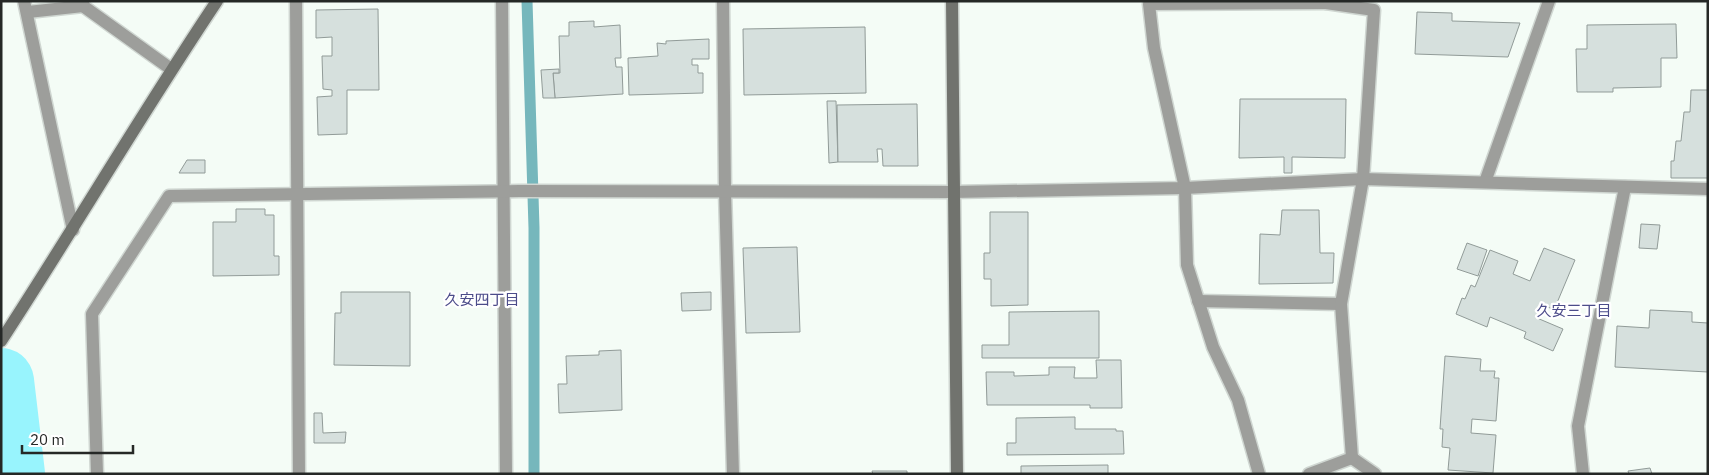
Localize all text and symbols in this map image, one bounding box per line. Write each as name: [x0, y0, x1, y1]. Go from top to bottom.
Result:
district label: 久安四丁目: [444, 290, 520, 309]
district label: 久安三丁目: [1536, 301, 1612, 320]
scale bar: [22, 422, 134, 454]
text: 20 m: [30, 430, 65, 449]

